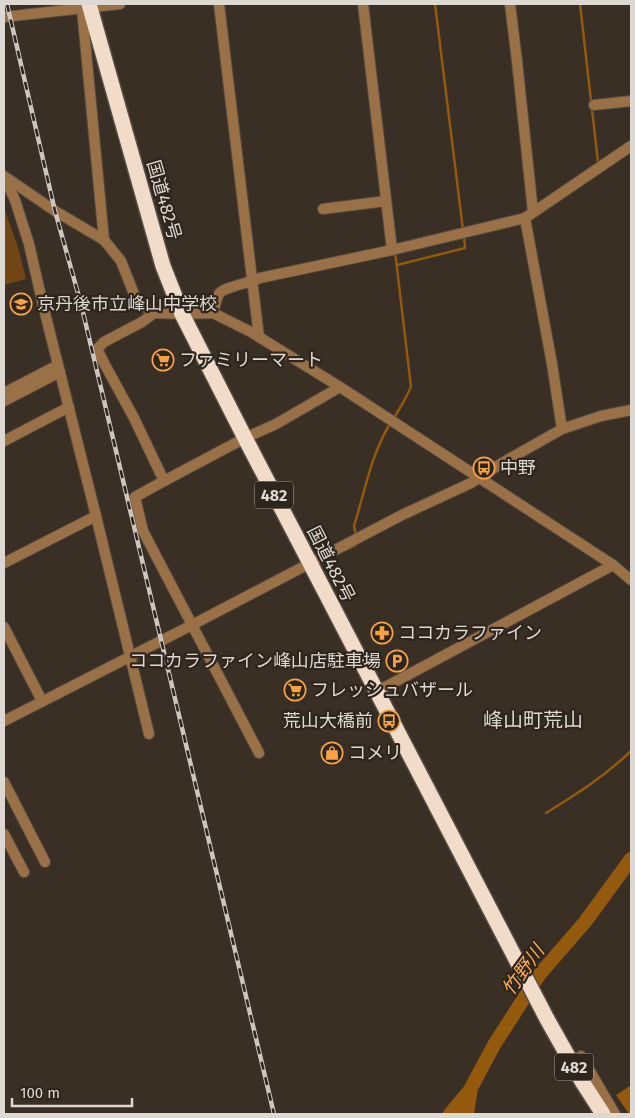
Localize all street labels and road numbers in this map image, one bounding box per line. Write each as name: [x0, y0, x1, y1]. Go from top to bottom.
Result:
street label: 国道482号: [142, 157, 186, 243]
road number: 482: [255, 482, 293, 508]
street label: 国道482号: [303, 522, 359, 606]
road number: 482: [555, 1054, 593, 1080]

